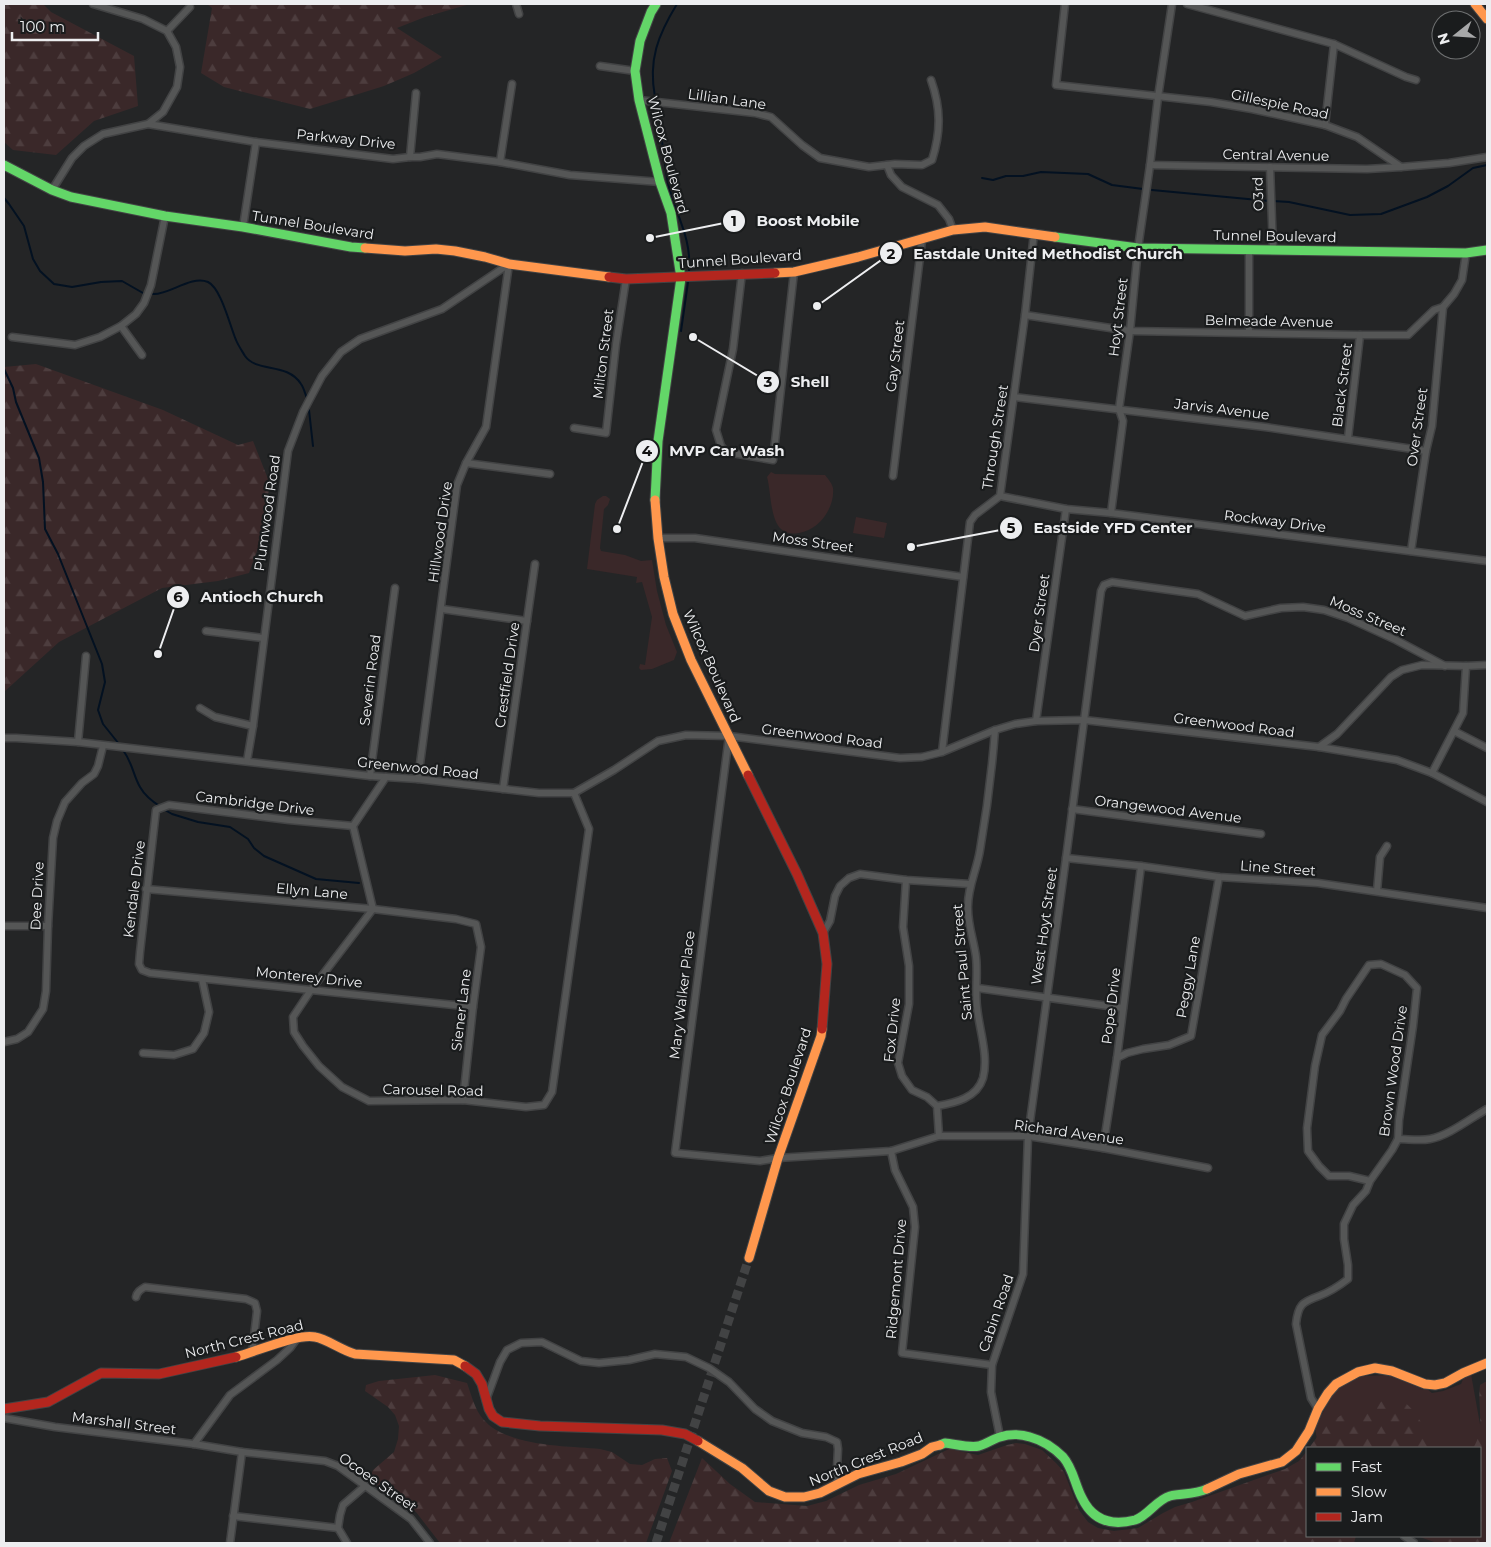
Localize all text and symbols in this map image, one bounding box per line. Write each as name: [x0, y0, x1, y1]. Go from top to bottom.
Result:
scale bar: [12, 10, 99, 42]
north arrow: [1431, 10, 1481, 60]
text: 100 m: [20, 17, 65, 36]
text: N: [1433, 31, 1454, 47]
street label: Lillian Lane: [687, 85, 767, 113]
street label: Gillespie Road: [1230, 85, 1330, 123]
street label: Wilcox Boulevard: [644, 94, 692, 216]
street label: Parkway Drive: [296, 125, 396, 153]
street label: Central Avenue: [1222, 145, 1330, 165]
street label: O3rd: [1248, 176, 1268, 212]
street label: Tunnel Boulevard: [251, 206, 375, 244]
callout: Boost Mobile: [721, 206, 869, 236]
text: 1: [731, 211, 737, 230]
text: Boost Mobile: [757, 211, 859, 230]
street label: Tunnel Boulevard: [1213, 226, 1337, 246]
callout: Eastdale United Methodist Church: [878, 238, 1193, 268]
text: 2: [887, 244, 896, 263]
text: Eastdale United Methodist Church: [913, 244, 1183, 263]
street label: Tunnel Boulevard: [678, 246, 802, 272]
street label: Hoyt Street: [1104, 276, 1132, 357]
street label: Milton Street: [589, 308, 617, 400]
street label: Belmeade Avenue: [1205, 311, 1333, 331]
street label: Gay Street: [882, 319, 908, 393]
street label: Black Street: [1328, 342, 1356, 428]
callout: Shell: [756, 367, 839, 397]
text: 3: [763, 372, 773, 391]
text: Shell: [791, 372, 829, 391]
street label: Through Street: [978, 383, 1012, 491]
street label: Over Street: [1403, 386, 1431, 467]
street label: Jarvis Avenue: [1172, 394, 1271, 424]
callout: MVP Car Wash: [635, 436, 795, 466]
text: 4: [642, 441, 653, 460]
text: MVP Car Wash: [669, 441, 785, 460]
street label: Plumwood Road: [250, 454, 284, 572]
street label: Hillwood Drive: [424, 480, 456, 584]
street label: Rockway Drive: [1223, 506, 1327, 536]
callout: Eastside YFD Center: [998, 513, 1202, 543]
text: 5: [1007, 518, 1016, 537]
text: Eastside YFD Center: [1033, 518, 1193, 537]
street label: Moss Street: [771, 527, 855, 557]
street label: Dyer Street: [1025, 572, 1053, 653]
callout: Antioch Church: [165, 582, 333, 612]
text: 6: [173, 587, 183, 606]
text: Antioch Church: [199, 587, 324, 606]
street label: Moss Street: [1327, 592, 1409, 640]
street label: Wilcox Boulevard: [679, 607, 745, 725]
street label: Crestfield Drive: [491, 621, 523, 729]
street label: Severin Road: [355, 633, 385, 727]
street label: Greenwood Road: [1172, 709, 1296, 741]
street label: Greenwood Road: [760, 720, 884, 752]
street label: Greenwood Road: [356, 753, 480, 783]
street label: Cambridge Drive: [195, 787, 315, 819]
street label: Orangewood Avenue: [1093, 791, 1243, 827]
street label: Kendale Drive: [119, 839, 149, 939]
street label: Line Street: [1239, 856, 1317, 880]
street label: Dee Drive: [26, 861, 48, 931]
street label: West Hoyt Street: [1027, 866, 1061, 986]
street label: Ellyn Lane: [275, 879, 349, 903]
street label: Saint Paul Street: [948, 903, 976, 1021]
street label: Mary Walker Place: [665, 930, 699, 1060]
street label: Peggy Lane: [1172, 934, 1204, 1020]
street label: Monterey Drive: [255, 962, 363, 992]
street label: Pope Drive: [1097, 967, 1125, 1045]
street label: Siener Lane: [447, 968, 475, 1052]
street label: Fox Drive: [880, 997, 904, 1063]
street label: Brown Wood Drive: [1375, 1004, 1411, 1138]
street label: Wilcox Boulevard: [761, 1025, 815, 1147]
street label: Carousel Road: [382, 1080, 484, 1100]
street label: Richard Avenue: [1013, 1115, 1125, 1149]
street label: Ridgemont Drive: [882, 1218, 910, 1340]
street label: Cabin Road: [974, 1272, 1018, 1354]
street label: North Crest Road: [183, 1316, 305, 1362]
street label: Marshall Street: [71, 1408, 178, 1438]
street label: North Crest Road: [806, 1428, 926, 1490]
legend: [1306, 1447, 1481, 1537]
street label: Ocoee Street: [335, 1448, 421, 1516]
text: Fast: [1351, 1457, 1382, 1476]
text: Slow: [1351, 1482, 1387, 1501]
text: Jam: [1350, 1507, 1383, 1526]

